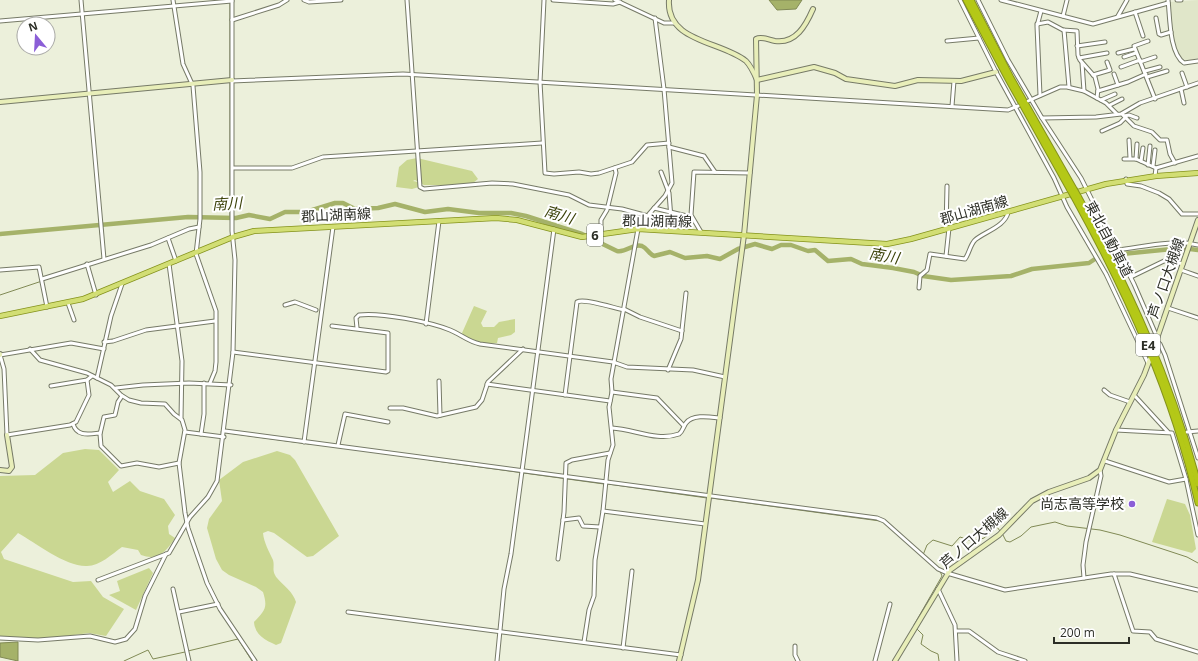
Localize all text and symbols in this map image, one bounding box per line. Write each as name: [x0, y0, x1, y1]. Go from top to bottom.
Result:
north arrow: [16, 16, 56, 56]
text: N: [26, 17, 39, 35]
street label: 郡山湖南線: [938, 191, 1010, 228]
water label: 南川: [211, 192, 244, 214]
street label: 東北自動車道: [1081, 197, 1138, 280]
water label: 南川: [542, 200, 578, 229]
street label: 郡山湖南線: [301, 203, 371, 226]
street label: 郡山湖南線: [622, 210, 692, 231]
road number: 6: [587, 224, 603, 246]
street label: 芦ノ口大槻線: [1143, 235, 1188, 321]
water label: 南川: [868, 243, 903, 268]
road number: E4: [1136, 334, 1160, 356]
place label: 尚志高等学校: [1040, 494, 1124, 513]
marker: 尚志高等学校: [1127, 499, 1137, 509]
street label: 芦ノ口大槻線: [936, 503, 1012, 572]
scale bar: [1054, 619, 1129, 645]
text: 200 m: [1060, 624, 1095, 641]

